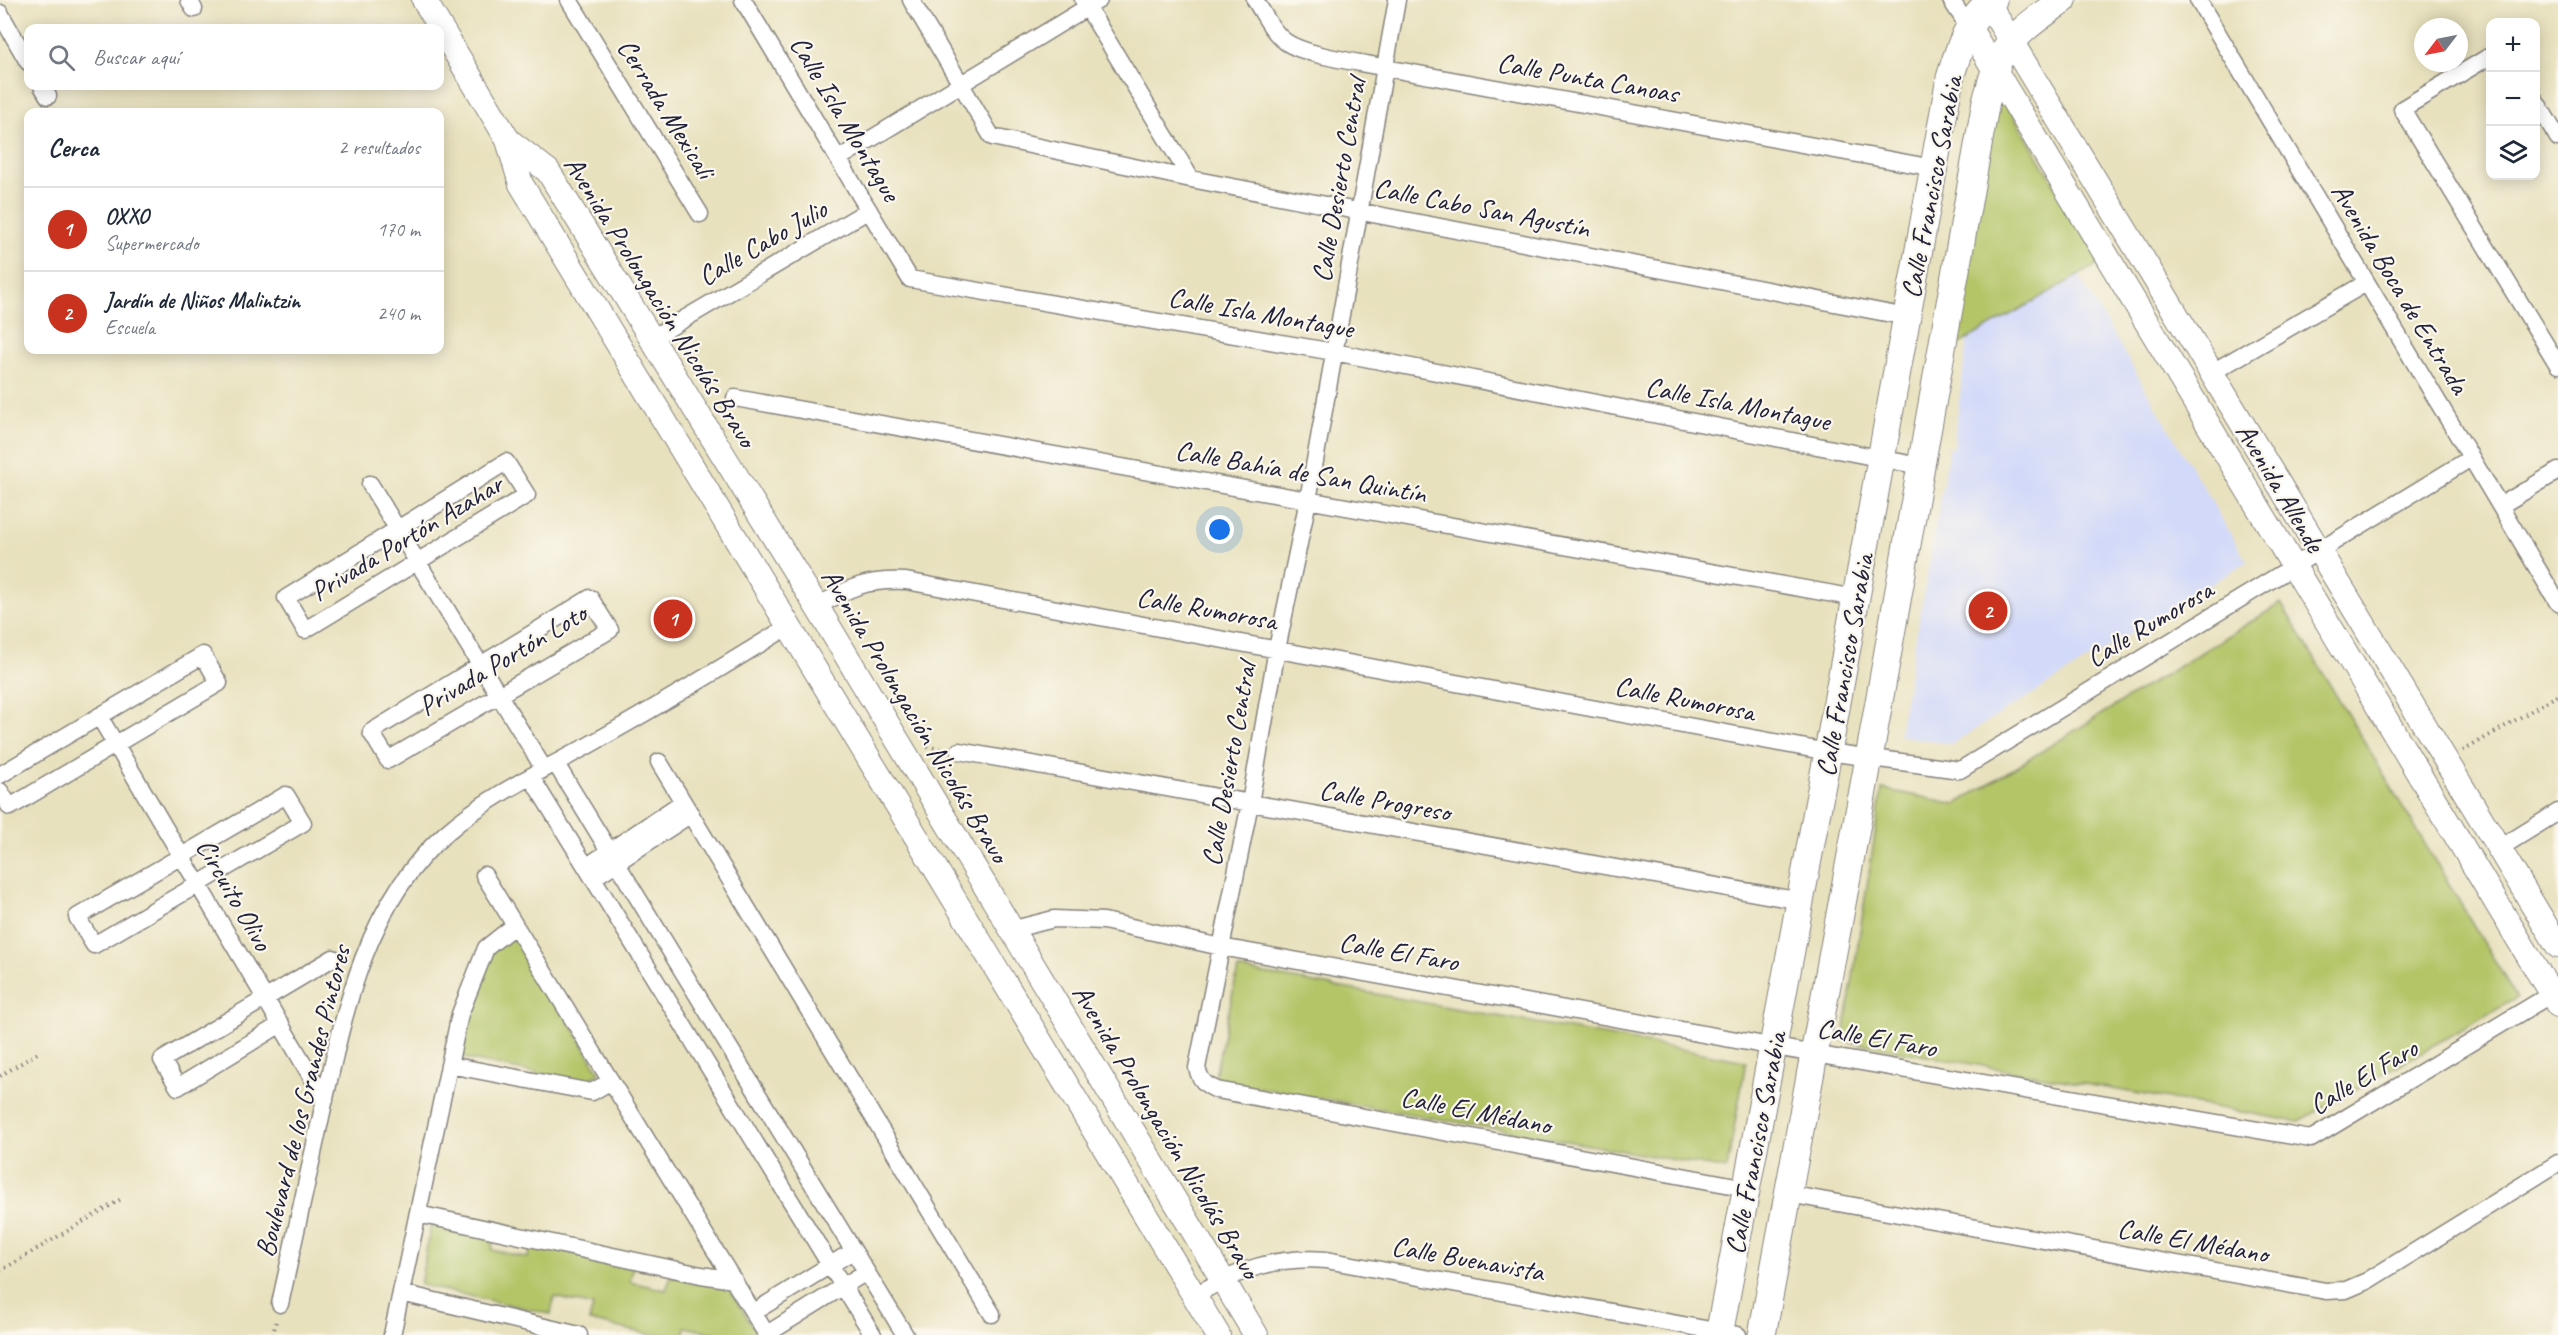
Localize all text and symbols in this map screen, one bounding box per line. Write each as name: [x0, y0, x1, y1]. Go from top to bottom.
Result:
north arrow: [2414, 18, 2468, 72]
map controls: [2486, 18, 2540, 180]
button: +: [2486, 18, 2540, 72]
search box: [24, 24, 444, 90]
street label: Calle Isla Montague: [782, 29, 910, 209]
street label: Cerrada Mexicali: [610, 32, 725, 188]
icon: search: [45, 41, 78, 74]
text: Buscar aquí: [93, 43, 179, 71]
street label: Calle Punta Canoas: [1495, 44, 1684, 111]
street label: Calle Desierto Central: [1303, 70, 1375, 285]
street label: Calle Francisco Sarabia: [1893, 71, 1971, 301]
button: −: [2486, 72, 2540, 126]
button: layers: [2486, 126, 2540, 180]
text: Cerca: [48, 131, 98, 164]
text: 2 resultados: [338, 135, 420, 160]
street label: Avenida Prolongación Nicolás Bravo: [556, 149, 766, 456]
street label: Calle Cabo San Agustín: [1371, 169, 1594, 246]
street label: Avenida Boca de Entrada: [2324, 176, 2478, 402]
street label: Calle Cabo Julio: [691, 190, 835, 293]
text: OXXO: [105, 203, 149, 231]
text: 1: [63, 217, 72, 242]
text: 170 m: [377, 217, 420, 242]
text: Supermercado: [105, 231, 199, 256]
street label: Calle Isla Montague: [1166, 279, 1358, 346]
text: Jardín de Niños Malintzin: [105, 287, 300, 315]
text: 2: [63, 301, 72, 326]
text: 240 m: [377, 301, 420, 326]
text: Escuela: [105, 315, 155, 340]
street label: Calle Isla Montague: [1643, 368, 1835, 439]
street label: Avenida Allende: [2228, 416, 2334, 560]
street label: Calle Bahía de San Quintín: [1173, 432, 1430, 511]
street label: Privada Portón Azahar: [304, 465, 511, 609]
your location: [1205, 515, 1234, 544]
street label: Calle Francisco Sarabia: [1808, 549, 1882, 779]
street label: Avenida Prolongación Nicolás Bravo: [814, 562, 1019, 871]
street label: Calle Rumorosa: [2080, 571, 2221, 675]
street label: Calle Rumorosa: [1134, 579, 1282, 638]
pin: 2: [1968, 588, 2008, 634]
street label: Privada Portón Loto: [412, 594, 595, 723]
pin: 1: [654, 596, 692, 642]
street label: Calle Desierto Central: [1193, 654, 1265, 869]
street label: Calle Rumorosa: [1612, 668, 1760, 730]
street label: Calle Progreso: [1317, 772, 1456, 830]
street label: Circuito Olivo: [189, 832, 282, 958]
street label: Calle El Faro: [1337, 924, 1463, 980]
street label: Boulevard de los Grandes Pintores: [247, 940, 359, 1260]
street label: Avenida Prolongación Nicolás Bravo: [1065, 978, 1270, 1287]
street label: Calle El Faro: [1815, 1010, 1941, 1066]
street label: Calle Francisco Sarabia: [1717, 1027, 1795, 1257]
street label: Calle El Faro: [2303, 1029, 2426, 1122]
street label: Calle El Médano: [1398, 1079, 1557, 1143]
street label: Calle El Médano: [2115, 1210, 2274, 1271]
street label: Calle Buenavista: [1389, 1228, 1549, 1289]

